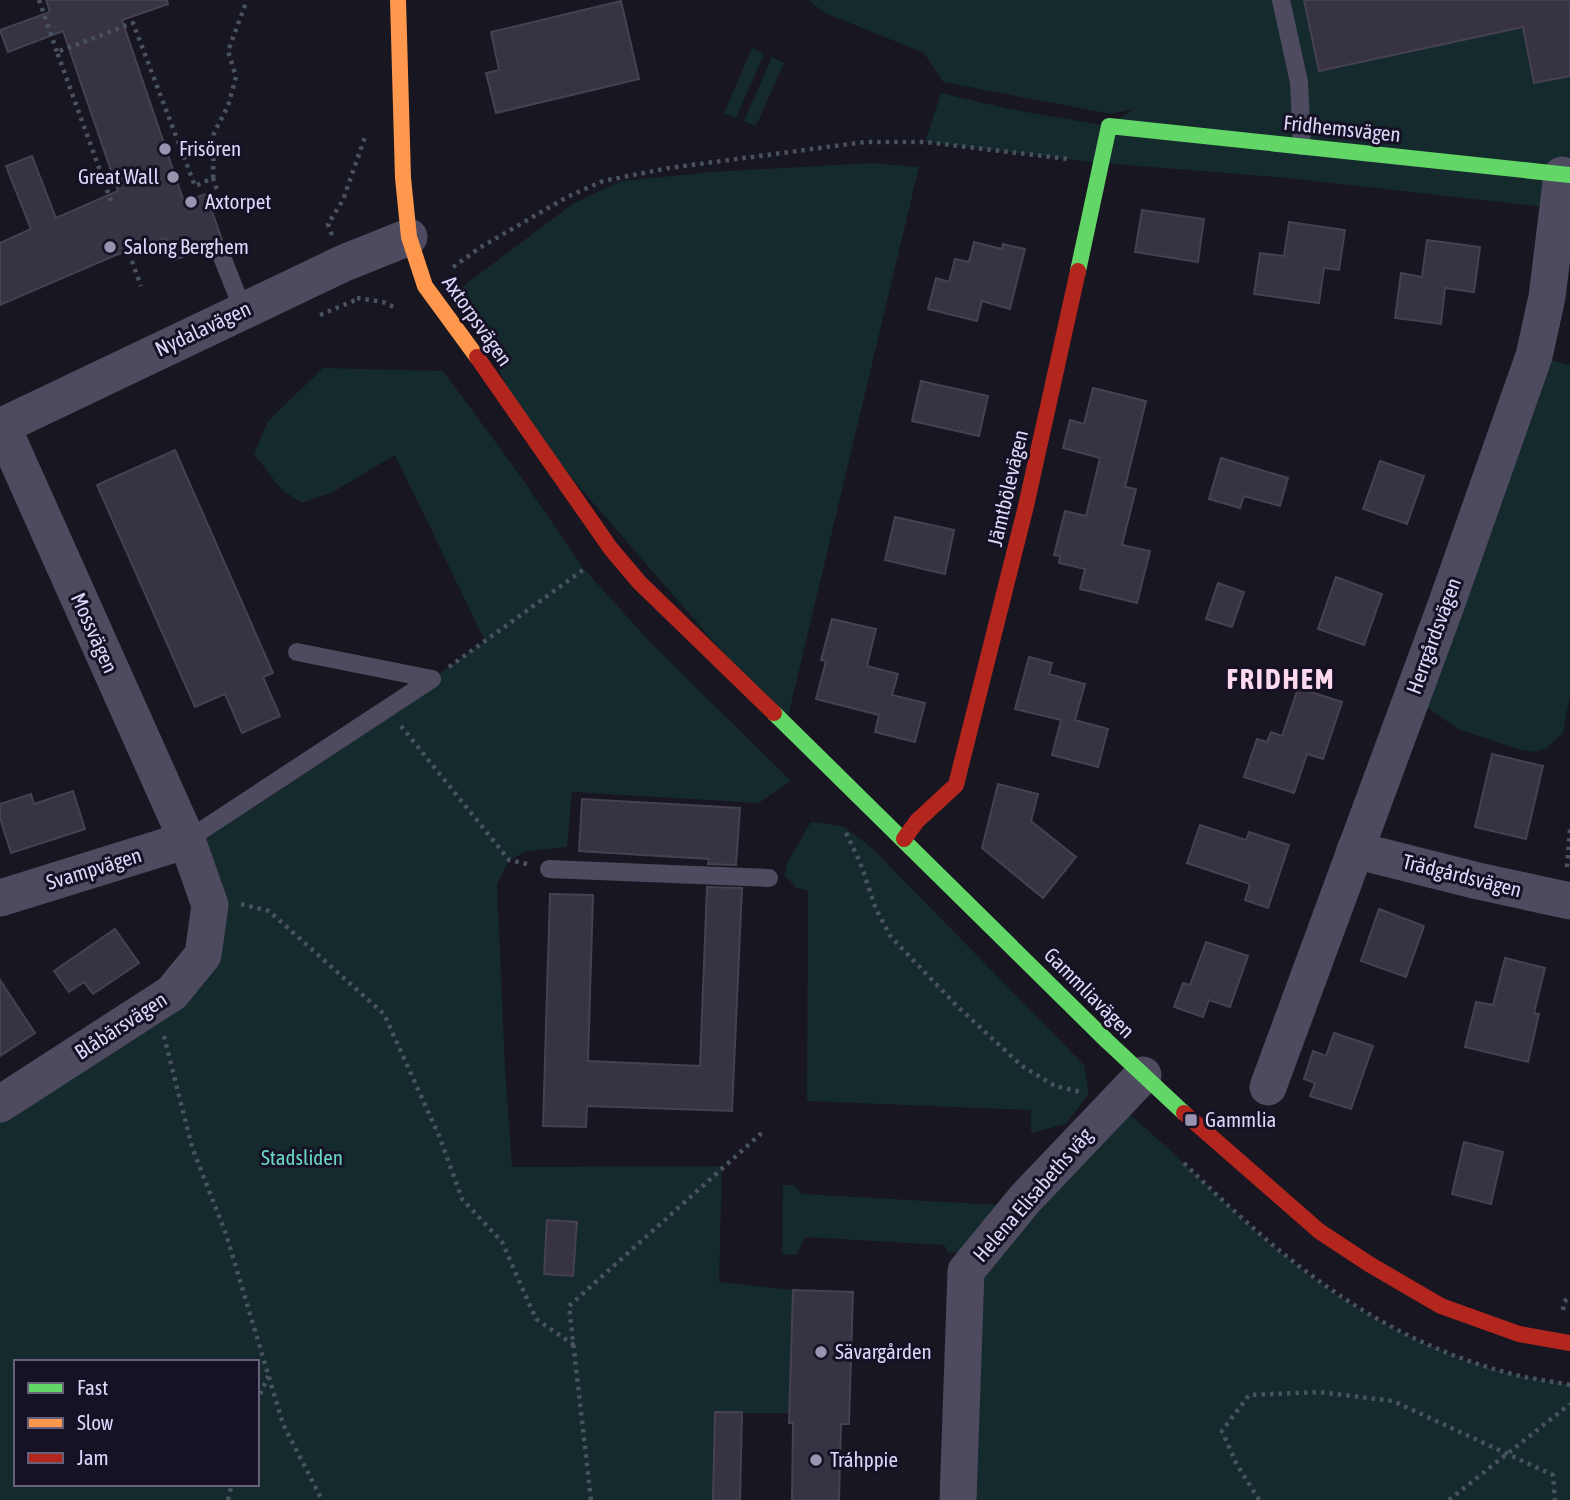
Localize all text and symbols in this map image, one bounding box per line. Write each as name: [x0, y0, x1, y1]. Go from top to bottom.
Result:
street label: Fridhemsvägen: [1282, 110, 1402, 146]
place label: Frisören: [179, 136, 241, 160]
marker: Frisören: [157, 141, 173, 157]
place label: Great Wall: [78, 164, 159, 188]
marker: Great Wall: [165, 169, 181, 185]
place label: Axtorpet: [205, 189, 271, 213]
marker: Axtorpet: [183, 194, 199, 210]
place label: Salong Berghem: [124, 234, 249, 258]
marker: Salong Berghem: [102, 239, 118, 255]
street label: Axtorpsvägen: [438, 271, 518, 370]
street label: Nydalavägen: [151, 296, 254, 361]
street label: Jämtbölevägen: [982, 427, 1032, 548]
street label: Herrgårdsvägen: [1401, 574, 1465, 697]
street label: Mossvägen: [67, 589, 123, 676]
district label: FRIDHEM: [1226, 663, 1336, 695]
street label: Svampvägen: [43, 842, 144, 894]
street label: Trädgårdsvägen: [1400, 849, 1524, 901]
street label: Gammliavägen: [1040, 942, 1140, 1042]
street label: Blåbärsvägen: [70, 986, 171, 1064]
place label: Gammlia: [1205, 1107, 1276, 1131]
marker: Gammlia: [1183, 1112, 1199, 1128]
street label: Helena Elisabeths väg: [968, 1123, 1097, 1266]
park label: Stadsliden: [261, 1145, 343, 1169]
place label: Sävargården: [835, 1339, 932, 1363]
marker: Sävargården: [813, 1344, 829, 1360]
legend: [14, 1360, 259, 1486]
text: Fast: [77, 1375, 108, 1399]
text: Slow: [77, 1410, 114, 1434]
text: Jam: [77, 1445, 109, 1469]
place label: Tráhppie: [830, 1447, 898, 1471]
marker: Tráhppie: [808, 1452, 824, 1468]

